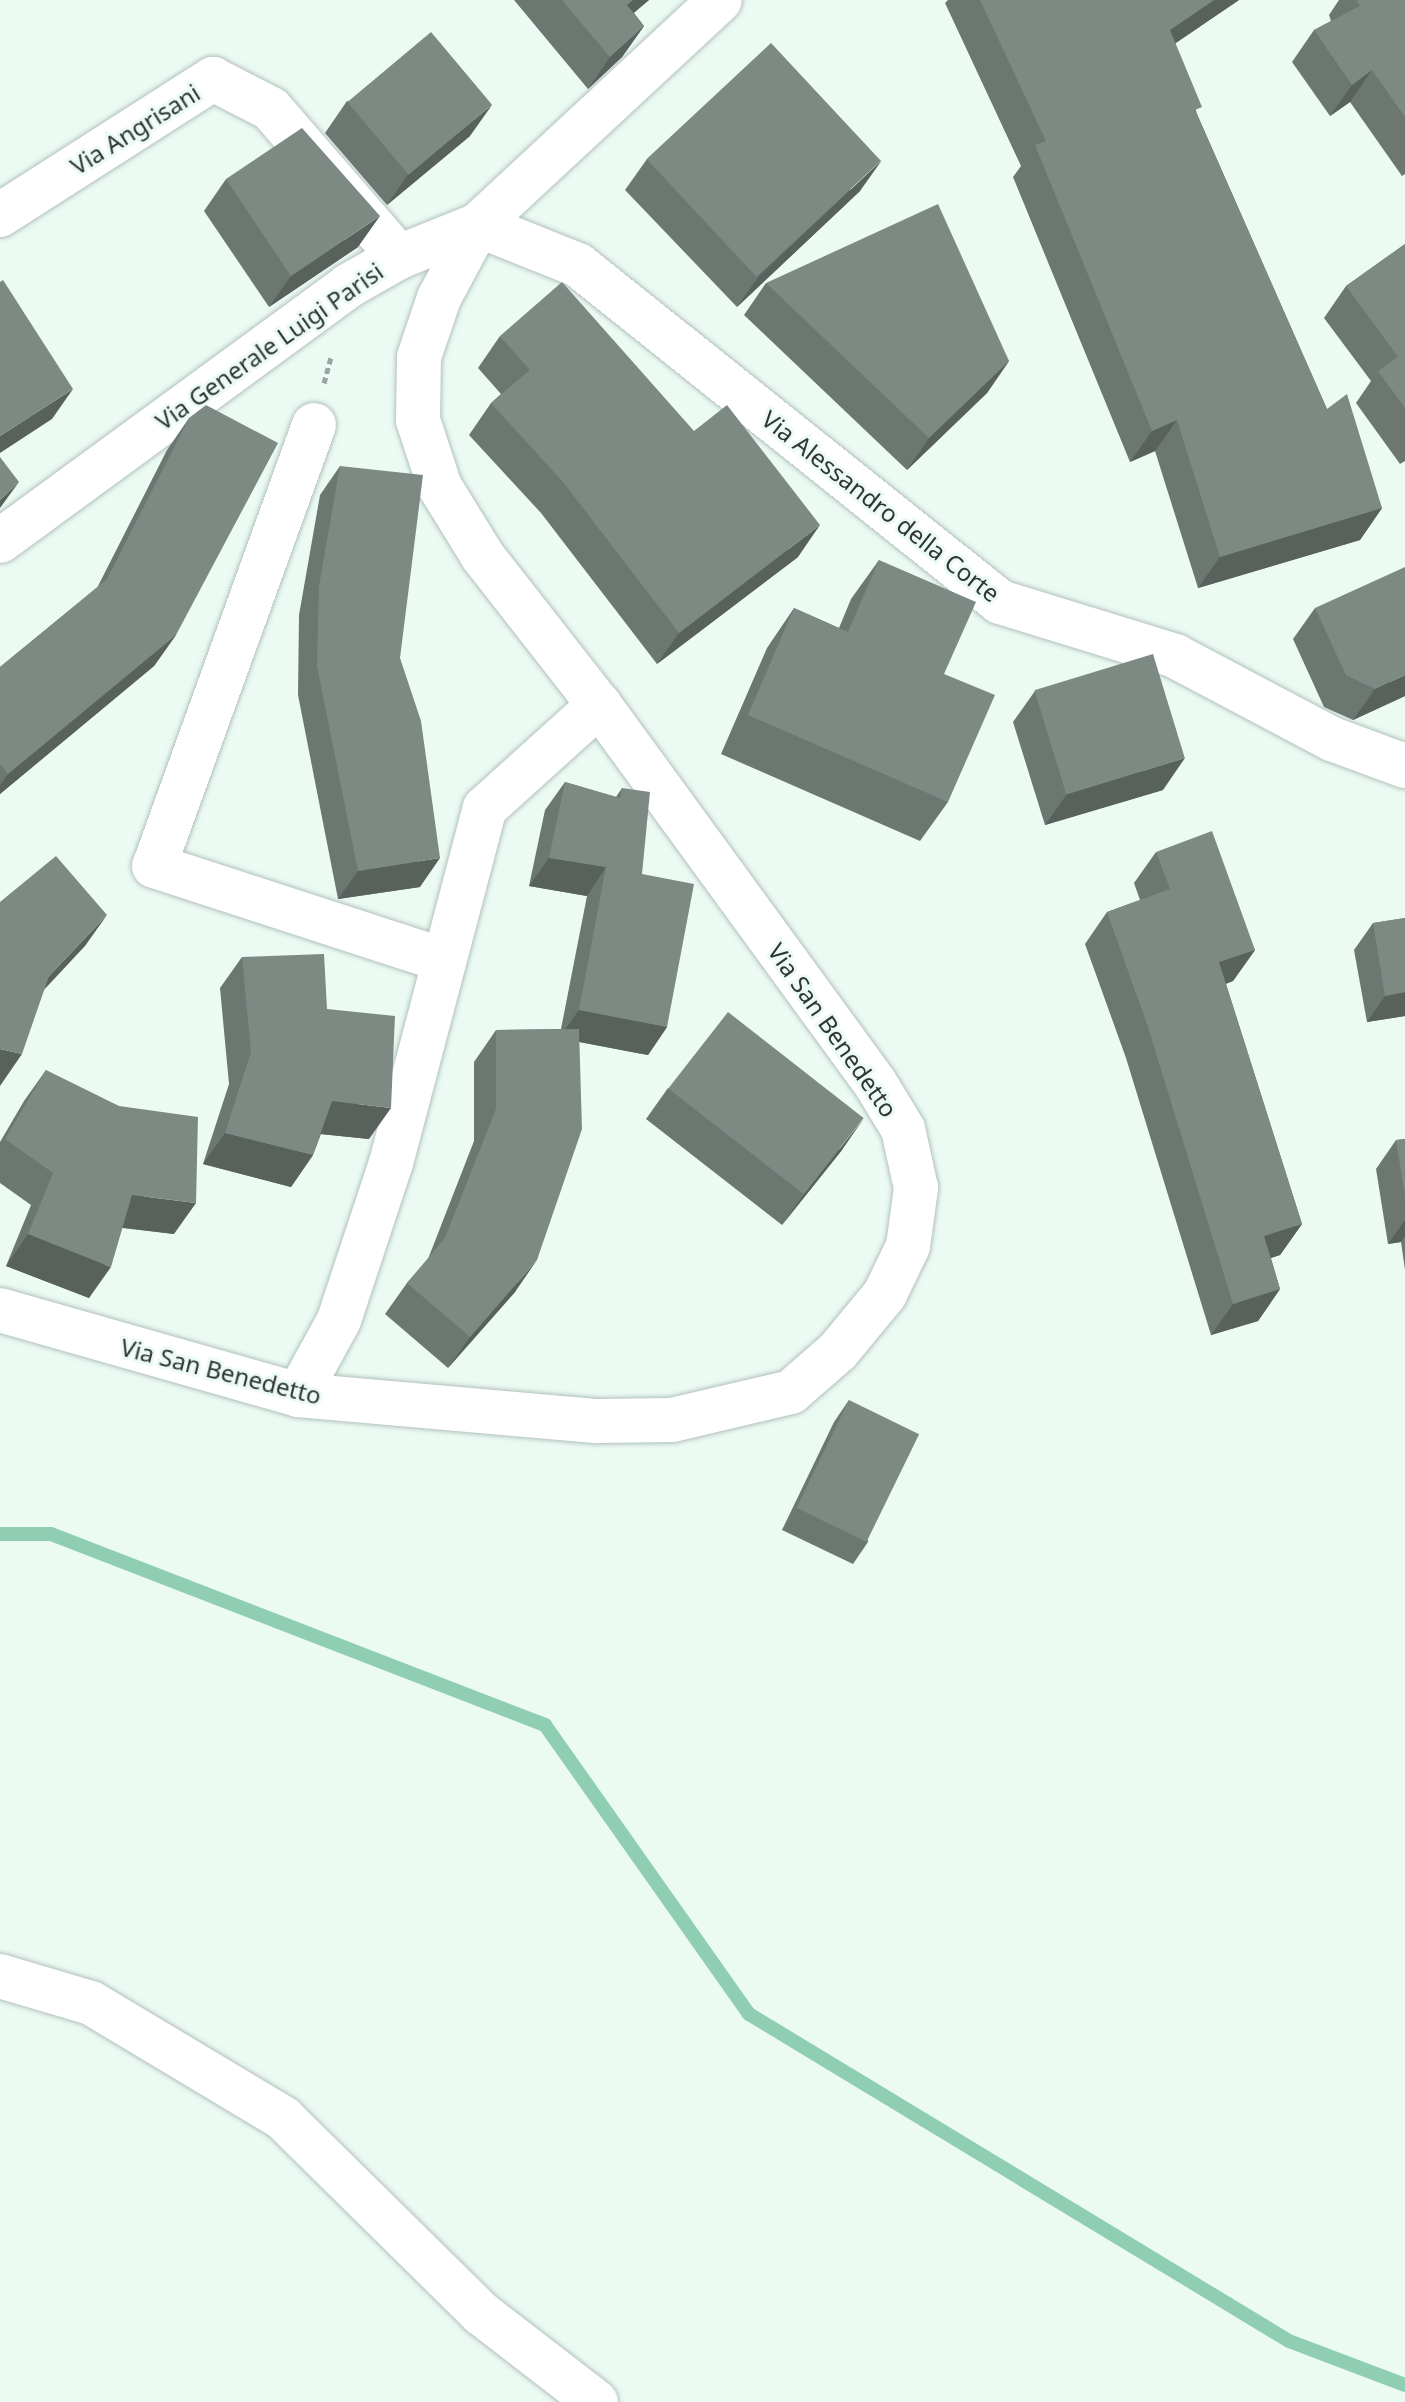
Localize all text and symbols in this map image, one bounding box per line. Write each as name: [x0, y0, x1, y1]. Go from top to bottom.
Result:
street label: Via Angrisani: [65, 78, 205, 180]
street label: Via Generale Luigi Parisi: [150, 256, 388, 436]
street label: Via Alessandro della Corte: [756, 404, 1006, 608]
street label: Via San Benedetto: [762, 938, 904, 1122]
street label: Via San Benedetto: [118, 1332, 324, 1410]

